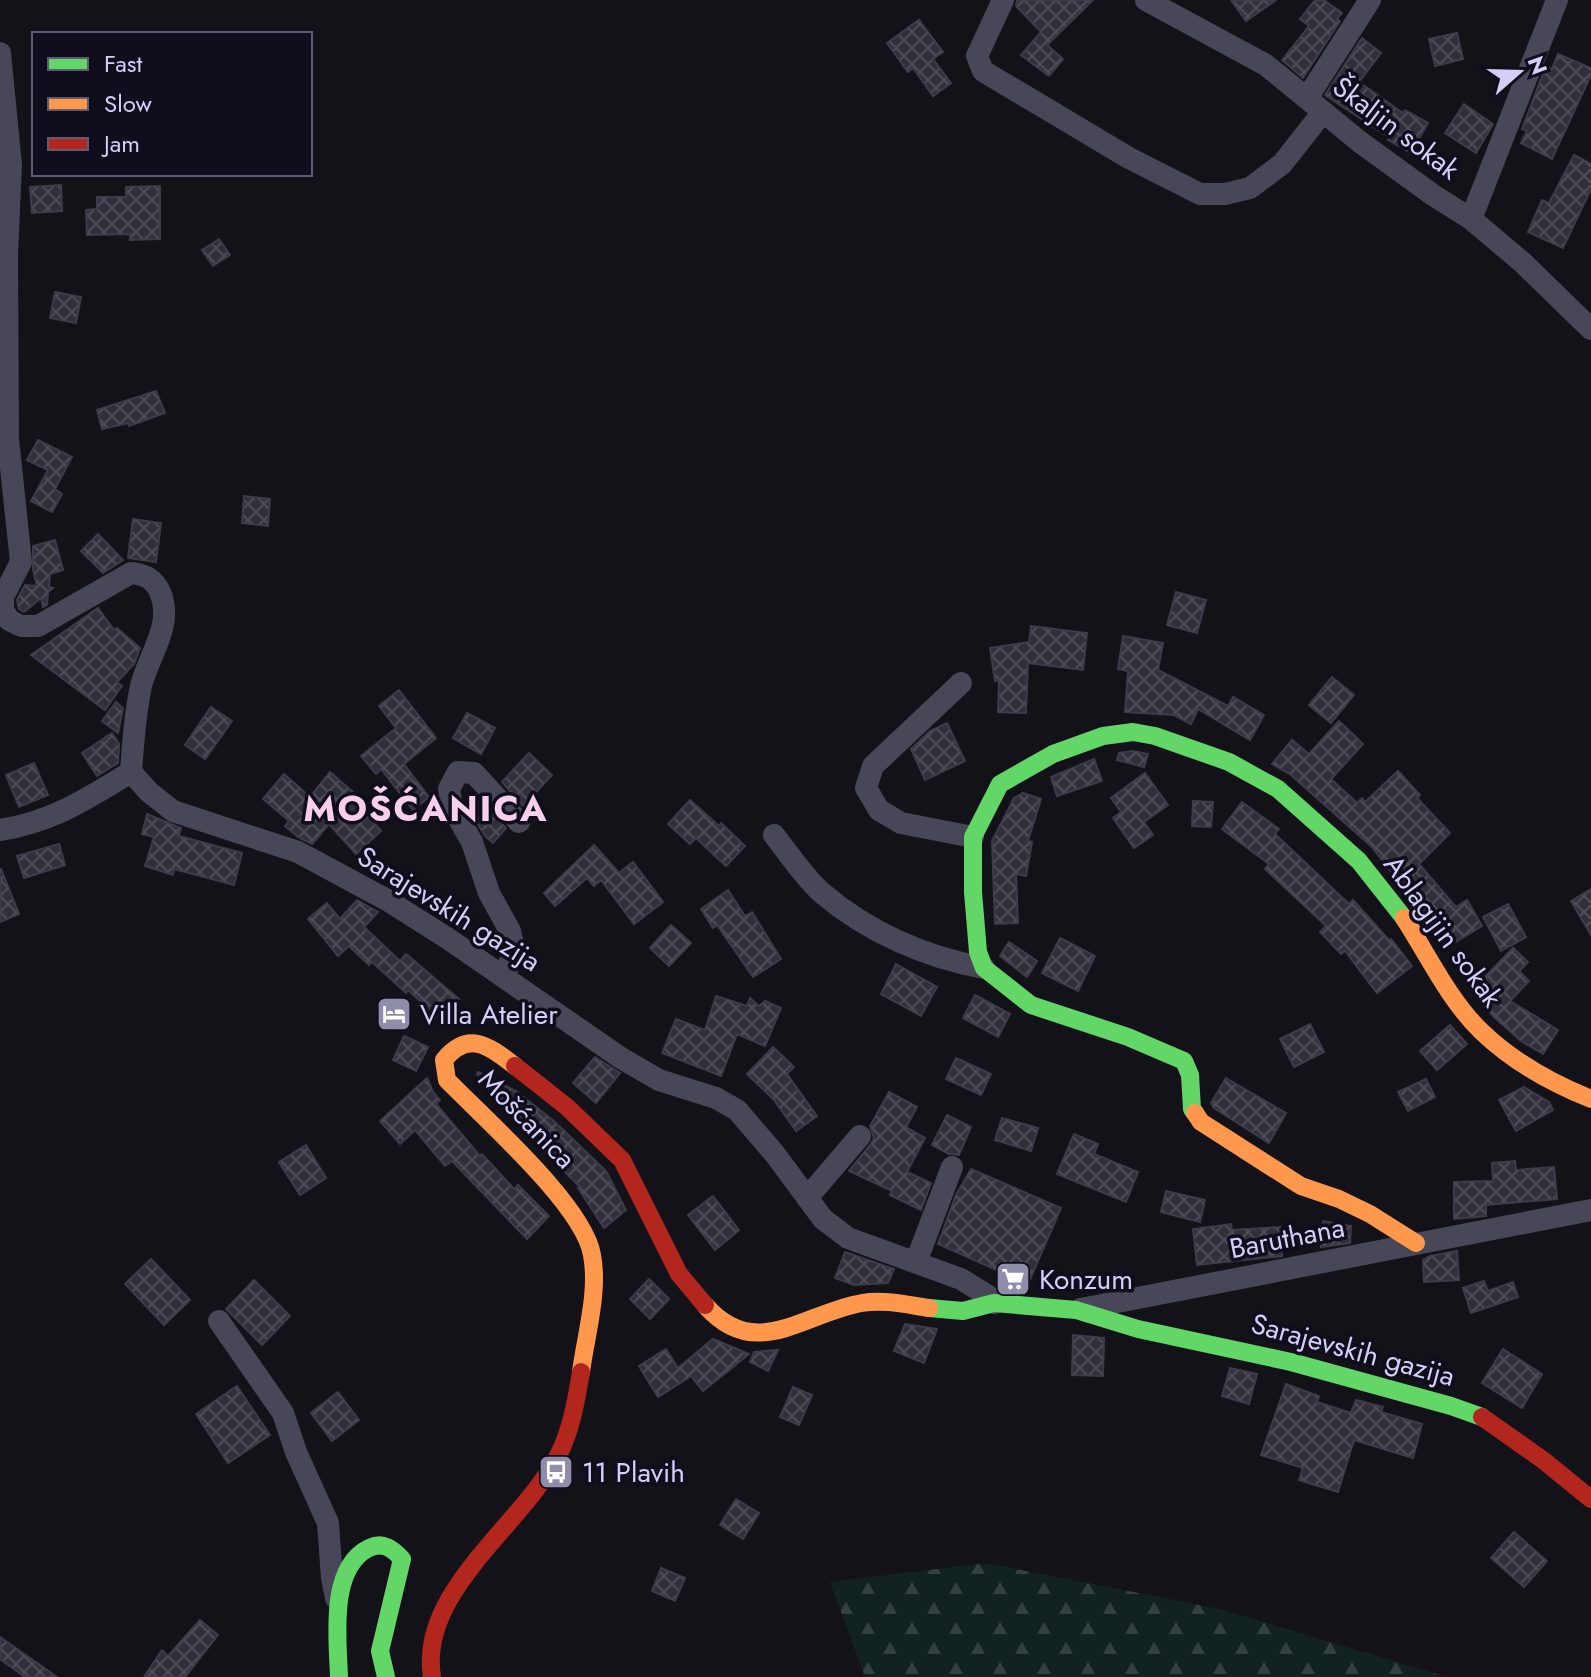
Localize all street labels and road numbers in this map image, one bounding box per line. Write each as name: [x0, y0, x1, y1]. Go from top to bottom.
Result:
street label: Škaljin sokak: [1324, 67, 1469, 190]
street label: Sarajevskih gazija: [349, 836, 549, 982]
street label: Ablagijin sokak: [1374, 846, 1513, 1016]
street label: Mošćanica: [469, 1060, 585, 1178]
street label: Baruthana: [1226, 1207, 1348, 1269]
street label: Sarajevskih gazija: [1247, 1303, 1459, 1397]

